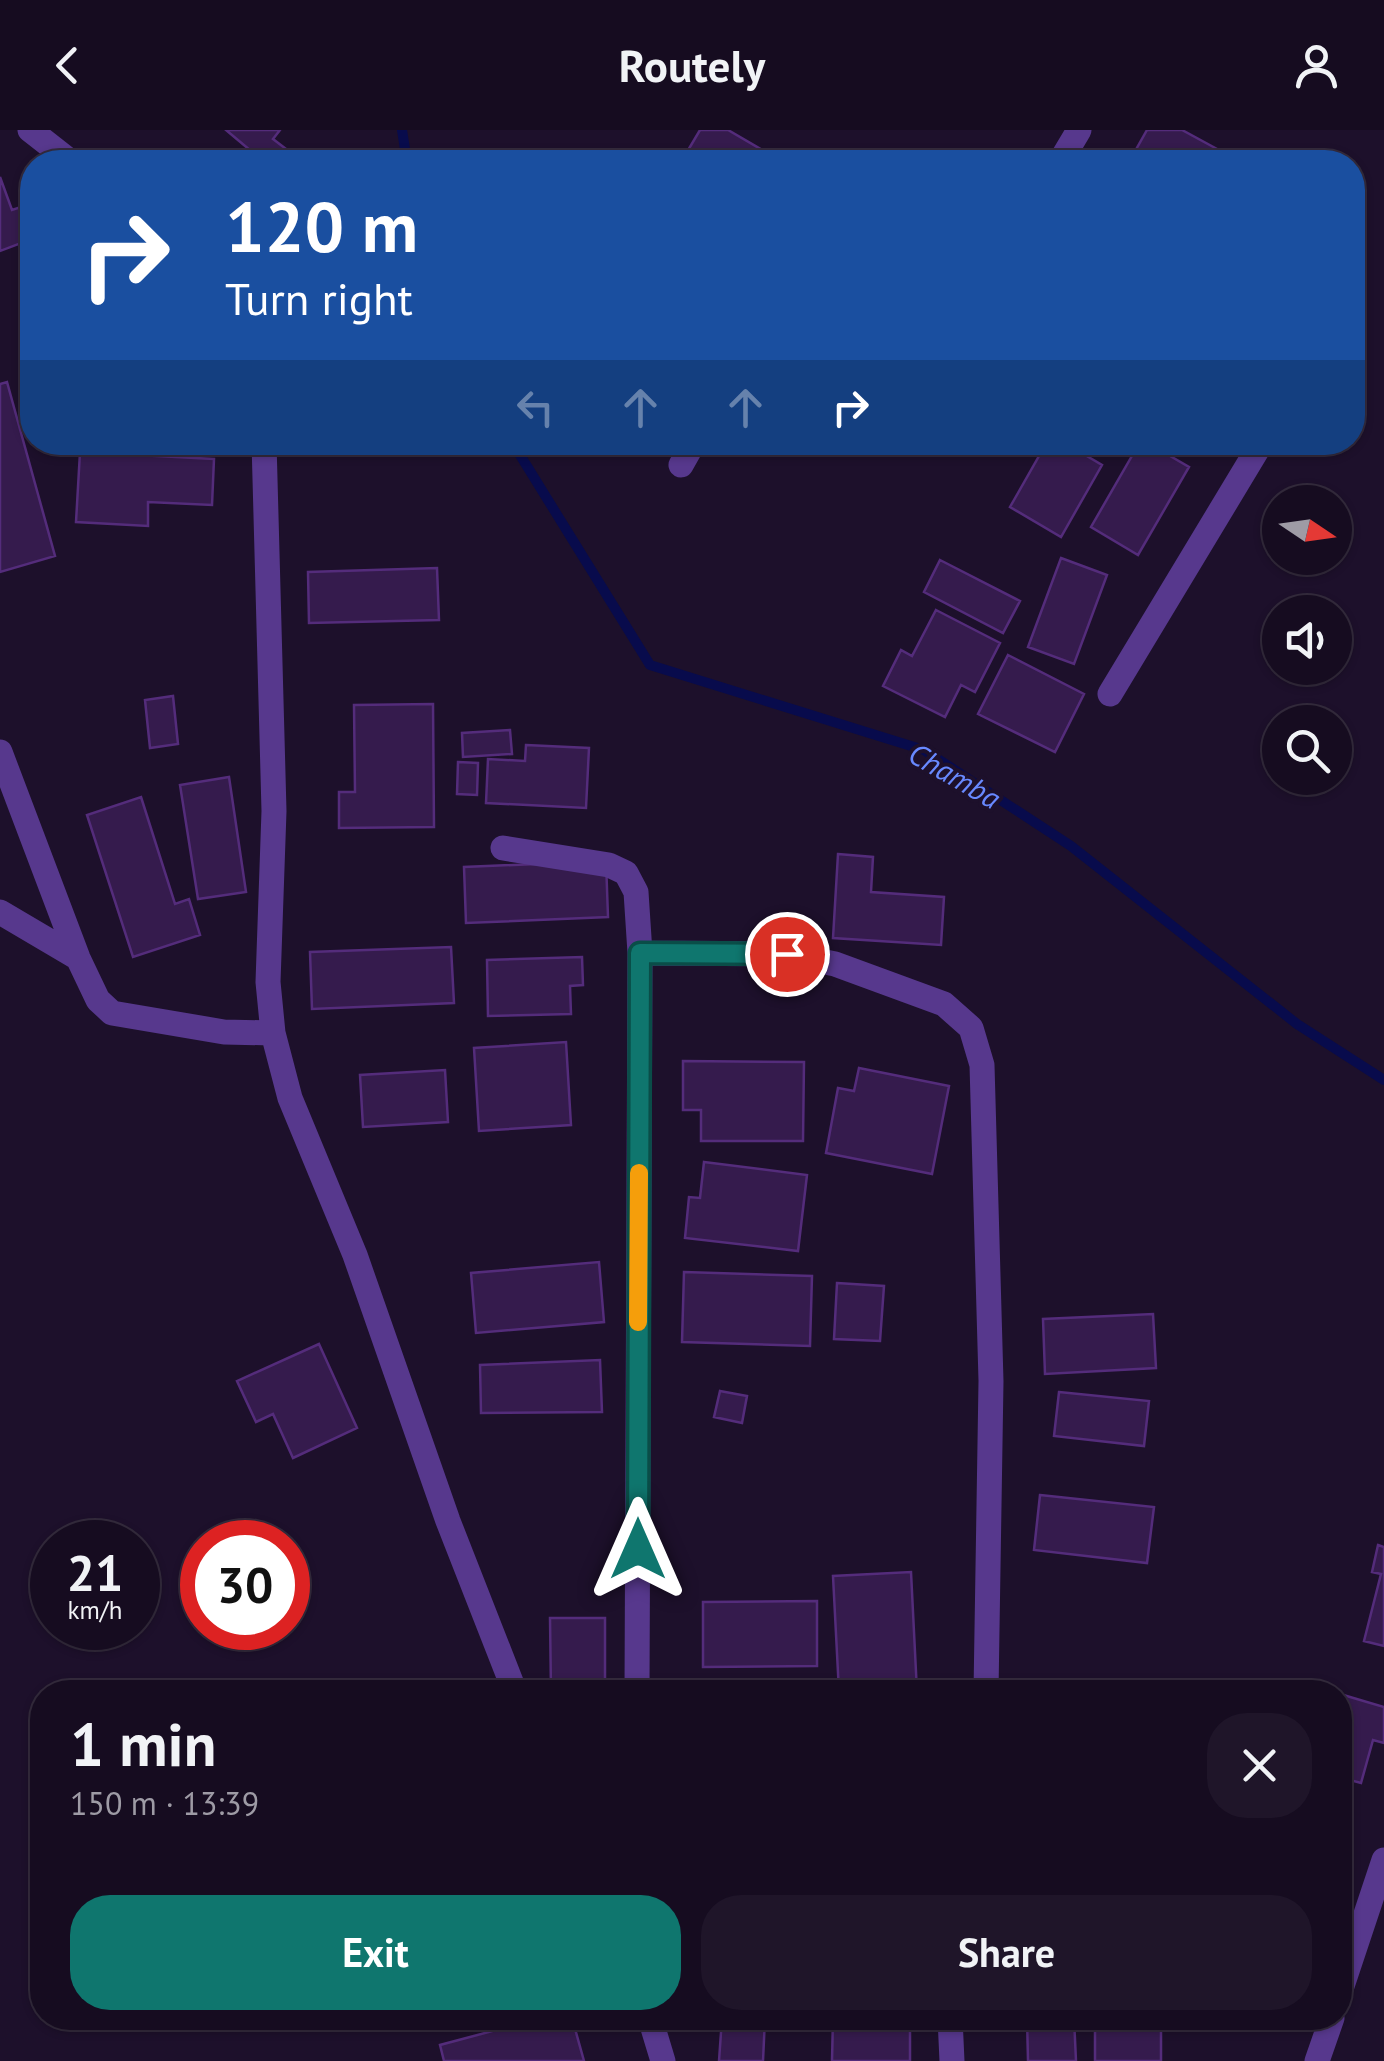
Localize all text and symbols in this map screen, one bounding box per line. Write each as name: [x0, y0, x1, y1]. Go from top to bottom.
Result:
text: Routely: [619, 36, 765, 94]
icon: back: [40, 38, 95, 93]
icon: person: [1289, 38, 1344, 93]
text: 120 m: [225, 181, 418, 271]
icon: right: [60, 190, 190, 320]
text: Turn right: [225, 269, 413, 327]
icon: left: [508, 380, 563, 435]
icon: ahead: [613, 380, 668, 435]
icon: ahead: [718, 380, 773, 435]
icon: right: [823, 380, 878, 435]
north arrow: [1262, 485, 1352, 575]
map controls: [1262, 485, 1352, 795]
button: sound: [1262, 595, 1352, 685]
button: search: [1262, 705, 1352, 795]
water label: Chamba: [902, 733, 1008, 817]
pin: [745, 912, 830, 997]
icon: arrive: [760, 927, 815, 982]
position arrow: [586, 1497, 690, 1601]
speed limit sign: 30: [180, 1520, 310, 1650]
text: 21: [67, 1540, 123, 1605]
text: km/h: [68, 1594, 122, 1626]
text: 1 min: [70, 1705, 216, 1783]
button: close: [1207, 1713, 1312, 1818]
text: 150 m · 13:39: [70, 1782, 259, 1824]
button: Exit: [70, 1895, 681, 2010]
button: Share: [701, 1895, 1312, 2010]

